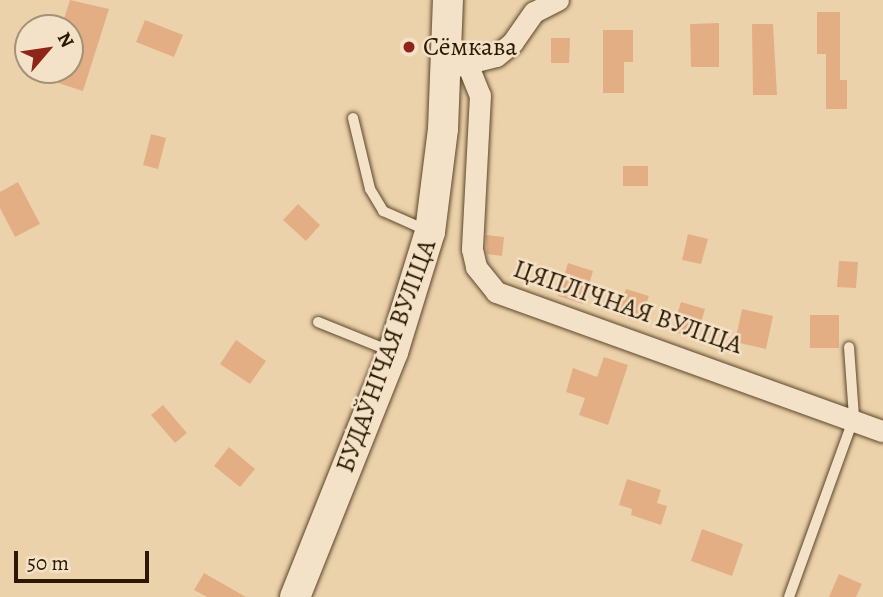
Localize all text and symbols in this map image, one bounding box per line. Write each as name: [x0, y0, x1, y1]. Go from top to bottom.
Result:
north arrow: [14, 14, 84, 84]
text: N: [51, 27, 80, 52]
place label: Сёмкава: [423, 31, 517, 63]
marker: Сёмкава: [401, 39, 417, 55]
street label: БУДАЎНІЧАЯ ВУЛІЦА: [329, 235, 443, 477]
street label: ЦЯПЛІЧНАЯ ВУЛІЦА: [510, 253, 746, 361]
scale bar: [18, 538, 152, 582]
text: 50 m: [27, 549, 69, 577]

